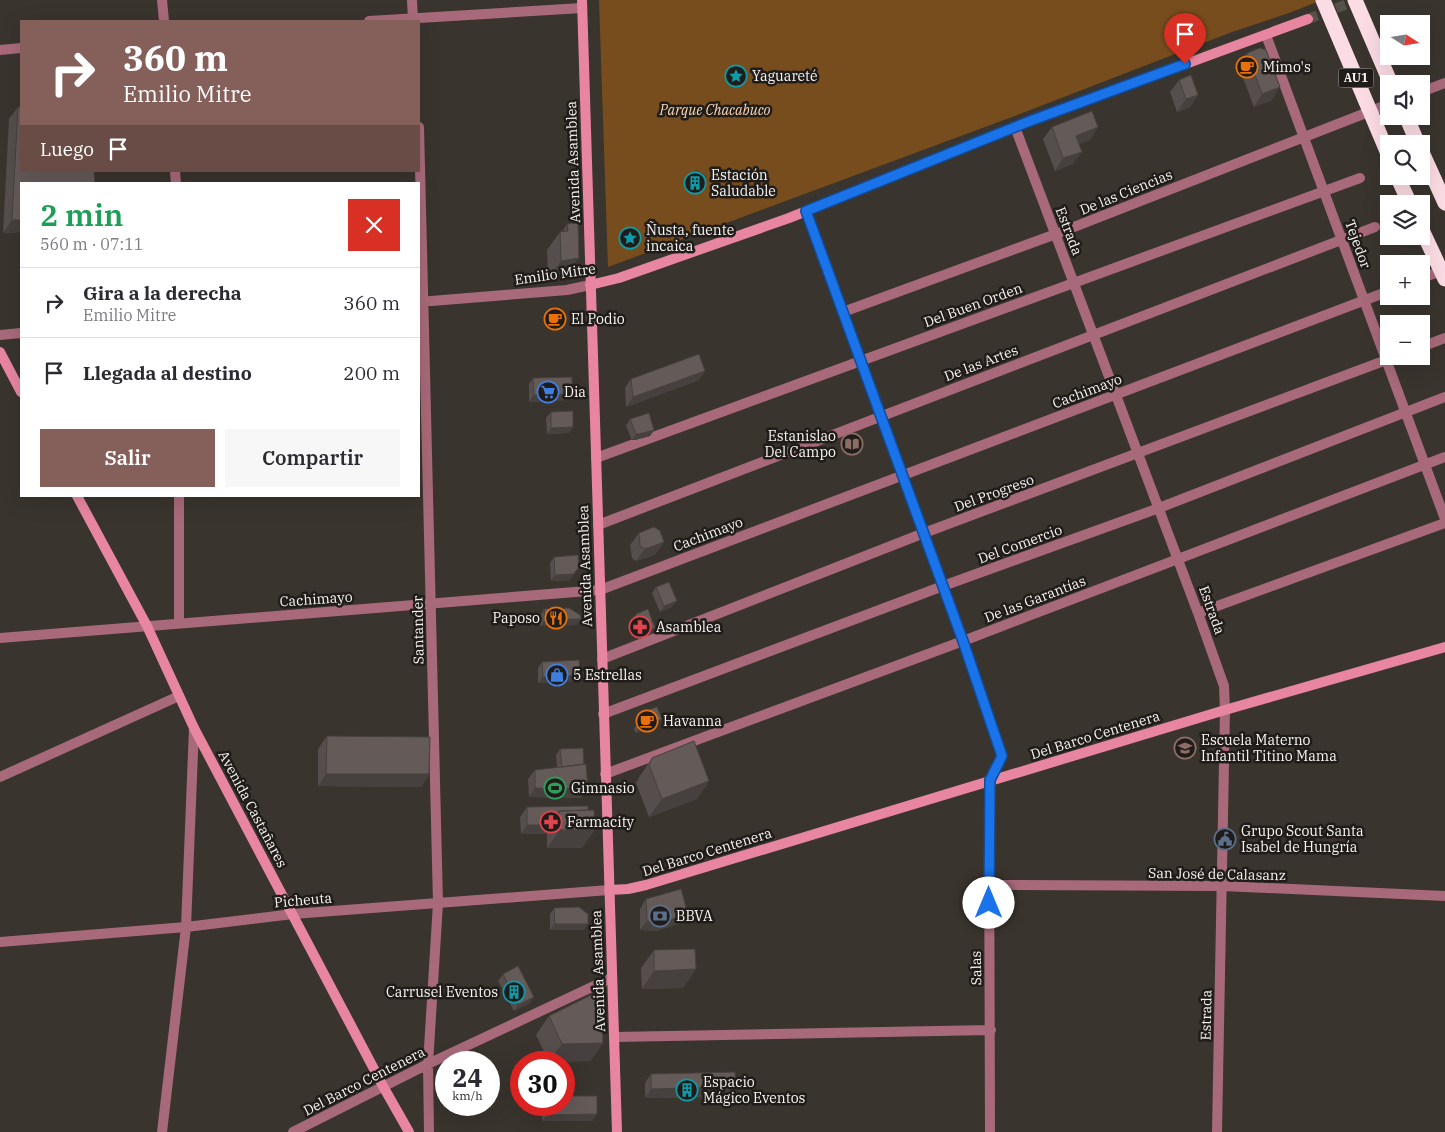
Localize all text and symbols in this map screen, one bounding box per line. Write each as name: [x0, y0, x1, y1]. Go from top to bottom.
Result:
pin: [1164, 13, 1206, 64]
north arrow: [1380, 15, 1430, 65]
map controls: [1380, 15, 1430, 365]
icon: arrive: [1171, 20, 1199, 48]
text: 360 m: [123, 35, 228, 81]
icon: right: [40, 40, 105, 105]
cafe icon: Mimo's: [1235, 55, 1259, 79]
place label: Mimo's: [1263, 58, 1311, 76]
place icon: Yaguareté: [724, 64, 748, 88]
place label: Yaguareté: [752, 67, 818, 85]
road number: AU1: [1338, 68, 1374, 88]
button: sound: [1380, 75, 1430, 125]
text: Emilio Mitre: [123, 79, 251, 108]
street label: Avenida Asamblea: [562, 100, 584, 223]
park label: Parque Chacabuco: [659, 101, 771, 119]
icon: arrive: [104, 135, 132, 163]
button: search: [1380, 135, 1430, 185]
text: Luego: [40, 137, 94, 161]
street label: De las Ciencias: [1077, 165, 1175, 219]
place label: Estación Saludable: [711, 166, 776, 200]
building icon: Estación Saludable: [683, 171, 707, 195]
text: 2 min: [40, 195, 123, 234]
button: layers: [1380, 195, 1430, 245]
button: close: [348, 199, 400, 251]
street label: Estrada: [1052, 204, 1087, 258]
street label: Tejedor: [1341, 217, 1375, 272]
place label: Ñusta, fuente incaica: [646, 221, 734, 255]
place icon: Ñusta, fuente incaica: [618, 226, 642, 250]
text: 560 m · 07:11: [40, 234, 143, 254]
button: +: [1380, 255, 1430, 305]
street label: Emilio Mitre: [513, 259, 597, 289]
street label: Del Buen Orden: [921, 279, 1025, 331]
text: Gira a la derecha: [83, 281, 242, 305]
icon: right: [40, 289, 68, 317]
text: 360 m: [343, 291, 400, 315]
text: Emilio Mitre: [83, 305, 176, 325]
cafe icon: El Podio: [543, 307, 567, 331]
place label: El Podio: [571, 310, 625, 328]
button: −: [1380, 315, 1430, 365]
street label: De las Artes: [941, 341, 1021, 385]
icon: arrive: [40, 359, 68, 387]
text: Llegada al destino: [83, 361, 252, 385]
text: 200 m: [343, 361, 400, 385]
street label: Cachimayo: [1050, 369, 1124, 412]
supermarket icon: Dia: [536, 380, 560, 404]
place label: Dia: [564, 383, 586, 401]
place label: Estanislao Del Campo: [765, 427, 836, 461]
button: Salir: [40, 429, 215, 487]
button: Compartir: [225, 429, 400, 487]
library icon: Estanislao Del Campo: [840, 432, 864, 456]
street label: Del Progreso: [952, 470, 1036, 516]
street label: Avenida Asamblea: [574, 504, 596, 627]
street label: Cachimayo: [671, 512, 745, 555]
street label: Del Comercio: [975, 520, 1065, 568]
street label: De las Garantías: [982, 571, 1088, 627]
street label: Estrada: [1195, 583, 1229, 637]
street label: Cachimayo: [279, 587, 353, 611]
street label: Santander: [408, 595, 428, 664]
restaurant icon: Paposo: [544, 606, 568, 630]
place label: Paposo: [492, 609, 540, 627]
pharmacy icon: Asamblea: [628, 615, 652, 639]
place label: Asamblea: [656, 618, 722, 636]
shop icon: 5 Estrellas: [545, 663, 569, 687]
place label: 5 Estrellas: [573, 666, 642, 684]
street label: Del Barco Centenera: [1028, 707, 1162, 763]
cafe icon: Havanna: [635, 709, 659, 733]
place label: Havanna: [663, 712, 722, 730]
place label: Escuela Materno Infantil Titino Mama: [1201, 731, 1337, 765]
school or university icon: Escuela Materno Infantil Titino Mama: [1173, 736, 1197, 760]
street label: Avenida Castañares: [215, 747, 292, 871]
sports icon: Gimnasio: [543, 776, 567, 800]
place label: Gimnasio: [571, 779, 635, 797]
pharmacy icon: Farmacity: [539, 810, 563, 834]
place label: Farmacity: [567, 813, 635, 831]
place label: Grupo Scout Santa Isabel de Hungría: [1241, 822, 1364, 856]
street label: Del Barco Centenera: [640, 824, 774, 880]
public building icon: Grupo Scout Santa Isabel de Hungría: [1213, 827, 1237, 851]
street label: San José de Calasanz: [1148, 864, 1286, 884]
position arrow: [962, 876, 1014, 928]
street label: Picheuta: [273, 888, 333, 911]
bank icon: BBVA: [648, 904, 672, 928]
place label: BBVA: [676, 907, 713, 925]
street label: Avenida Asamblea: [587, 909, 609, 1032]
street label: Salas: [967, 950, 985, 985]
building icon: Carrusel Eventos: [502, 980, 526, 1004]
place label: Carrusel Eventos: [386, 983, 498, 1001]
street label: Estrada: [1197, 989, 1215, 1040]
street label: Del Barco Centenera: [300, 1042, 428, 1120]
speed limit sign: 30: [510, 1051, 575, 1116]
text: 24: [452, 1061, 483, 1094]
place label: Espacio Mágico Eventos: [703, 1073, 806, 1107]
building icon: Espacio Mágico Eventos: [675, 1078, 699, 1102]
text: km/h: [452, 1088, 483, 1103]

